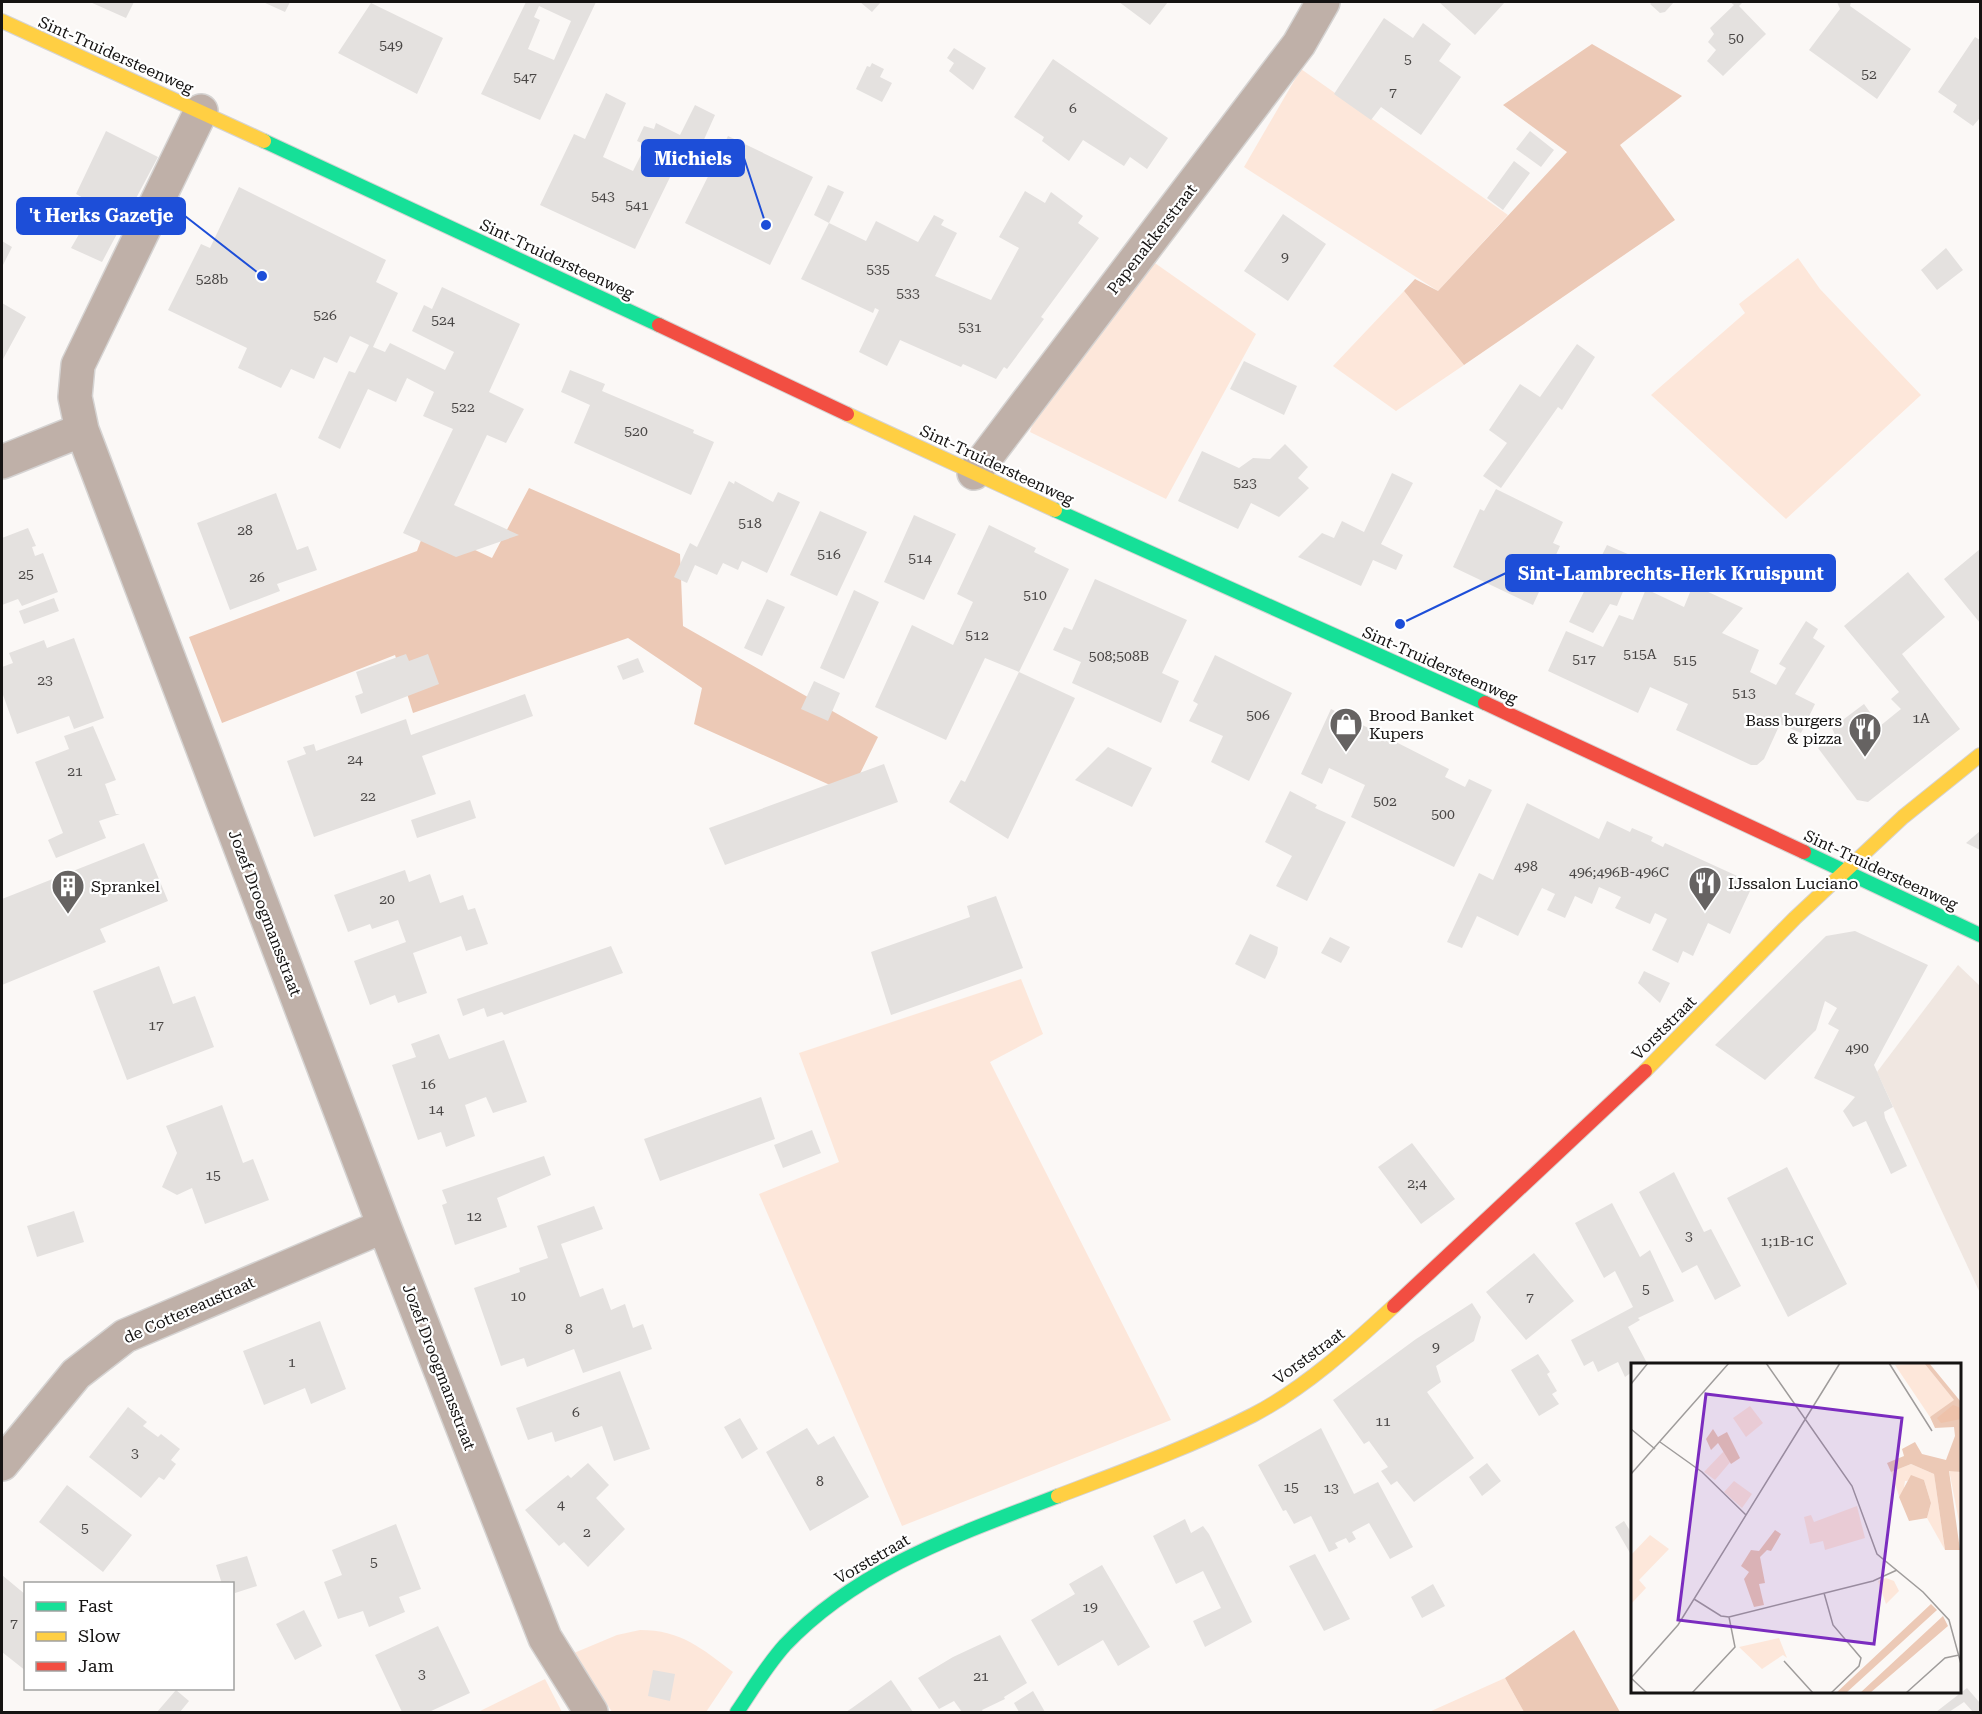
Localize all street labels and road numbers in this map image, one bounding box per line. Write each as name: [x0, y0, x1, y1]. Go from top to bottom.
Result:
street label: Sint-Truidersteenweg: [36, 12, 197, 98]
street label: Papenakkerstraat: [1103, 180, 1201, 298]
street label: Sint-Truidersteenweg: [477, 215, 638, 303]
street label: Sint-Truidersteenweg: [917, 421, 1078, 509]
street label: Sint-Truidersteenweg: [1360, 622, 1521, 708]
street label: Sint-Truidersteenweg: [1801, 826, 1962, 914]
street label: Jozef Droogmansstraat: [224, 827, 306, 999]
street label: Vorststraat: [1628, 992, 1700, 1064]
street label: de Cottereaustraat: [120, 1272, 258, 1348]
street label: Jozef Droogmansstraat: [398, 1281, 480, 1453]
street label: Vorststraat: [1270, 1324, 1348, 1388]
street label: Vorststraat: [831, 1530, 913, 1588]

